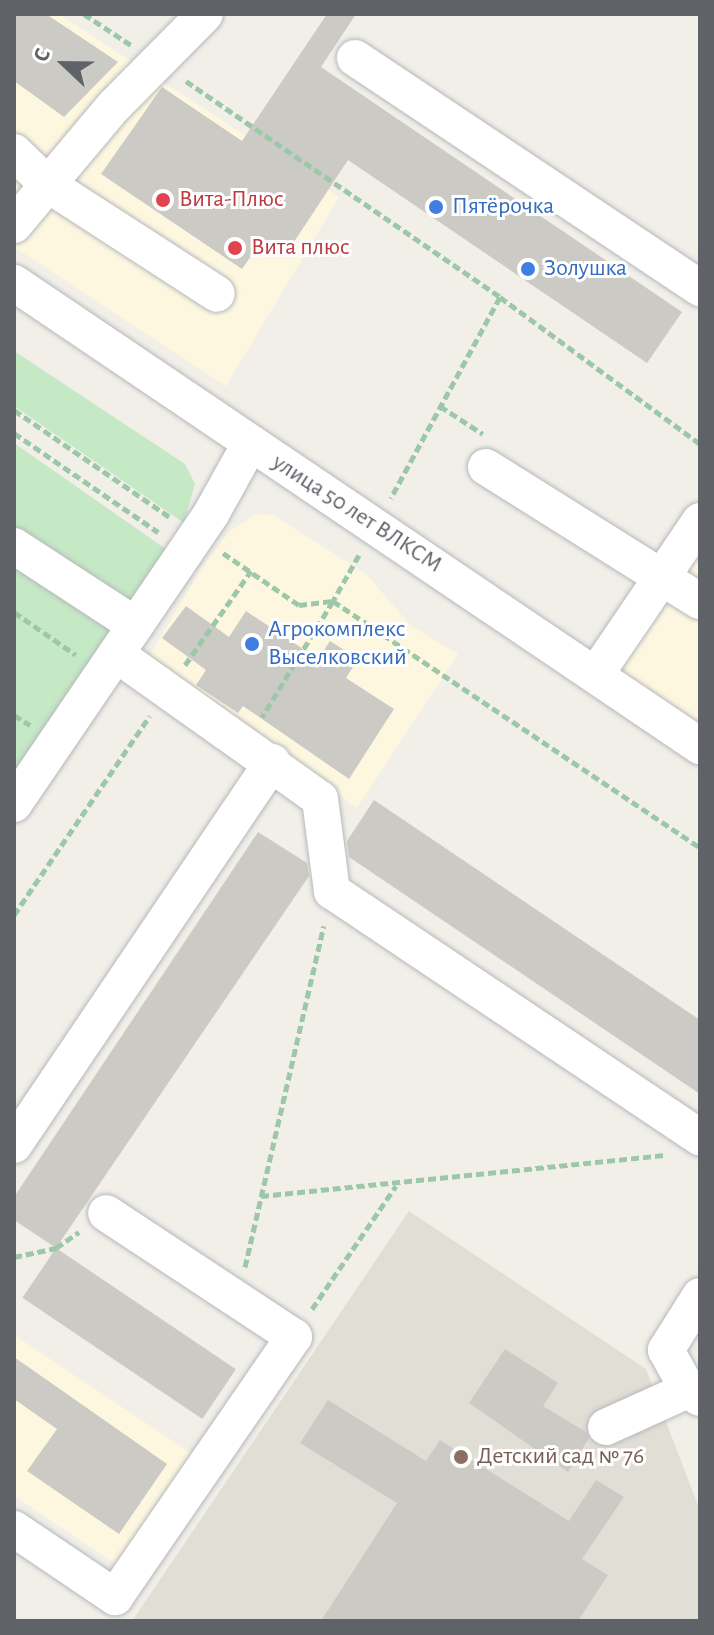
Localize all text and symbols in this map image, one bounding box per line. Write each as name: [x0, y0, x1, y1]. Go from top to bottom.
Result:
north arrow: [24, 24, 104, 104]
text: С: [29, 45, 54, 65]
place label: Вита-Плюс: [179, 186, 284, 214]
marker: Вита-Плюс: [154, 191, 172, 209]
place label: Пятёрочка: [452, 193, 554, 221]
marker: Пятёрочка: [427, 198, 445, 216]
place label: Вита плюс: [251, 234, 350, 262]
marker: Вита плюс: [226, 239, 244, 257]
place label: Золушка: [544, 255, 627, 283]
marker: Золушка: [519, 260, 537, 278]
street label: улица 50 лет ВЛКСМ: [267, 448, 447, 580]
place label: Агрокомплекс Выселковский: [268, 616, 407, 672]
marker: Агрокомплекс Выселковский: [243, 635, 261, 653]
place label: Детский сад № 76: [477, 1443, 644, 1471]
marker: Детский сад № 76: [452, 1448, 470, 1466]

